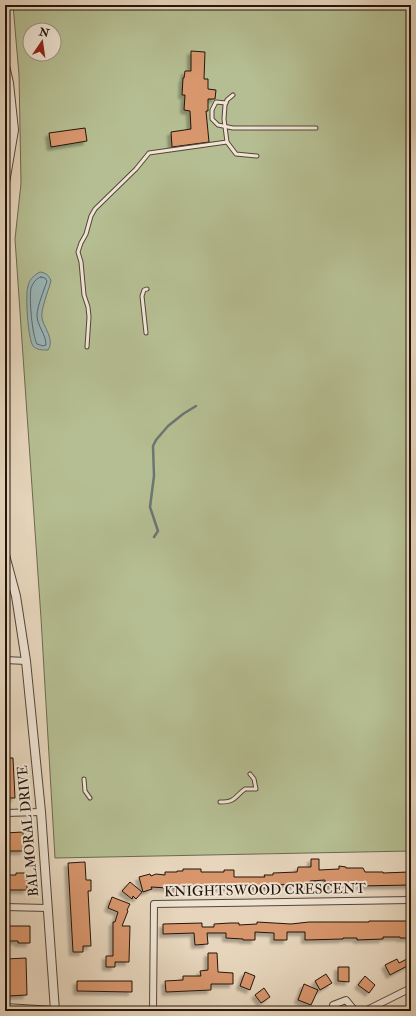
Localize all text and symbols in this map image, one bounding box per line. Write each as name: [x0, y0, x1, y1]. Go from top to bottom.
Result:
north arrow: [22, 22, 62, 62]
text: N: [37, 25, 52, 40]
street label: BALMORAL DRIVE: [14, 765, 42, 897]
street label: KNIGHTSWOOD CRESCENT: [164, 880, 367, 900]

